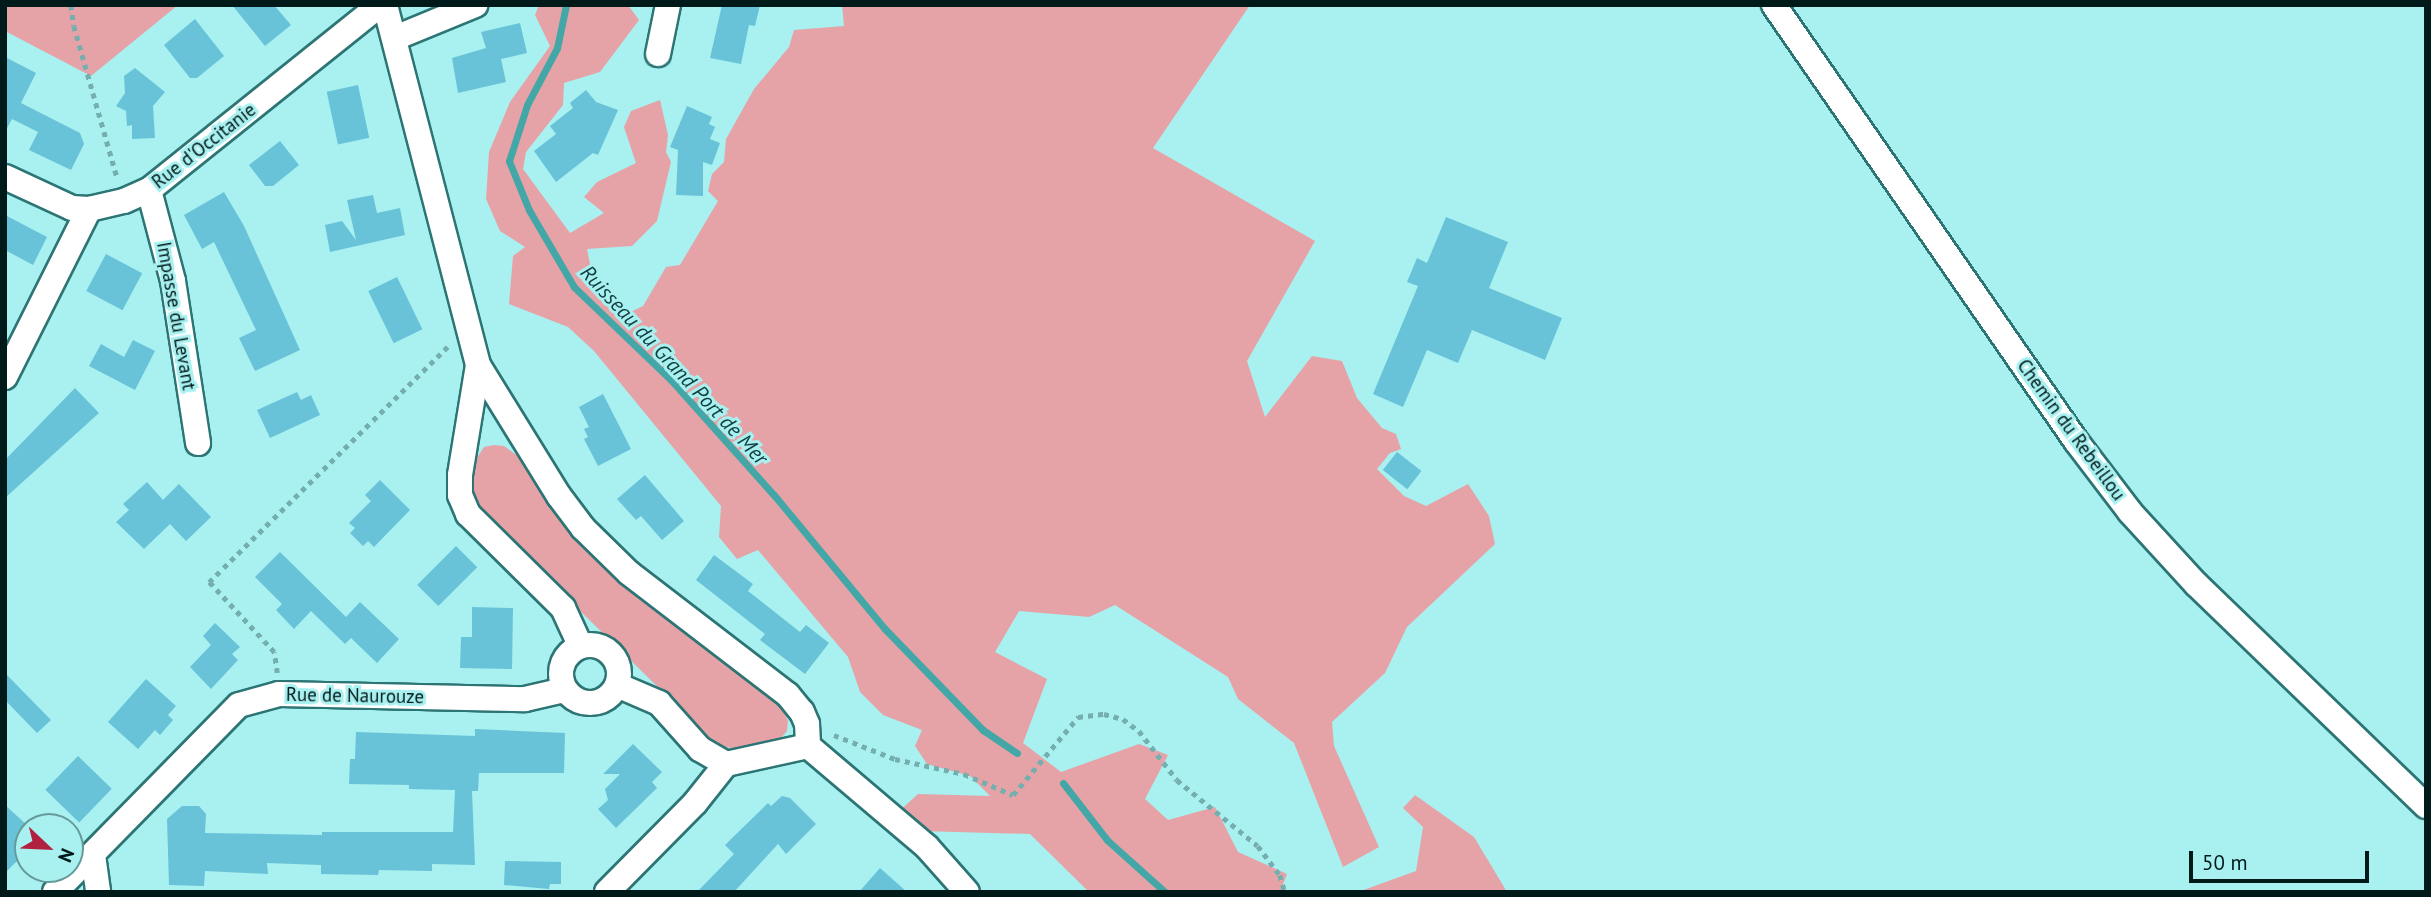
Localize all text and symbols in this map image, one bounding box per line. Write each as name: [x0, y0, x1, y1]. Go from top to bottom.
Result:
street label: Rue d'Occitanie: [148, 98, 260, 194]
street label: Impasse du Levant: [152, 240, 200, 392]
water label: Ruisseau du Grand Port de Mer: [575, 260, 773, 470]
street label: Chemin du Rebeillou: [2012, 355, 2130, 505]
street label: Rue de Naurouze: [286, 683, 424, 709]
north arrow: [14, 813, 84, 883]
scale bar: [2193, 838, 2373, 882]
text: N: [53, 845, 80, 866]
text: 50 m: [2202, 849, 2248, 876]

